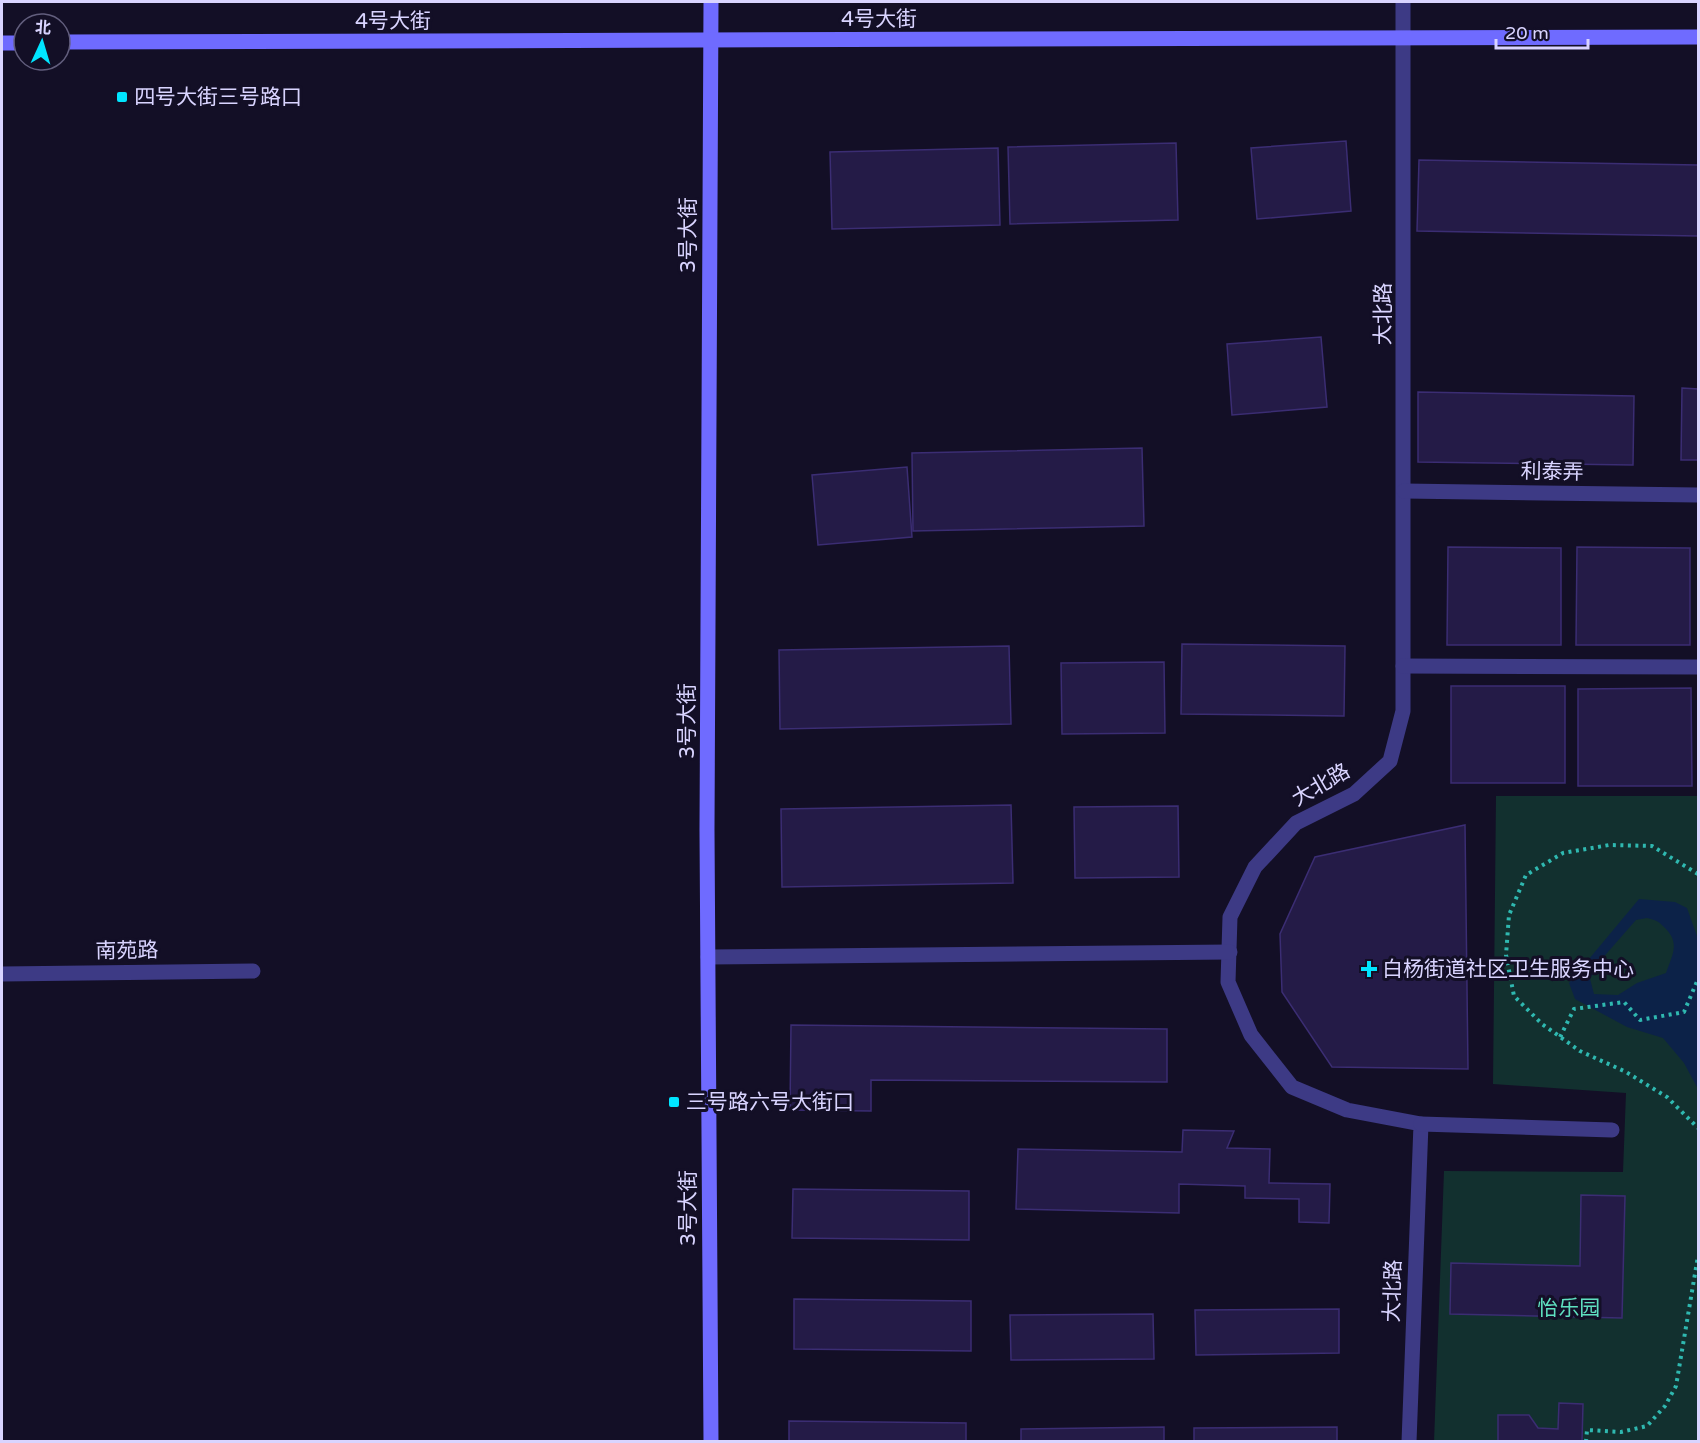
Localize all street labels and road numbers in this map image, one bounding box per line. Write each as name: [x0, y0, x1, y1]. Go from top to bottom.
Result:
street label: 4号大街: [841, 7, 917, 32]
street label: 4号大街: [355, 9, 431, 34]
street label: 3号大街: [676, 197, 701, 273]
street label: 大北路: [1371, 283, 1396, 346]
street label: 利泰弄: [1520, 459, 1584, 485]
street label: 3号大街: [675, 683, 700, 759]
street label: 大北路: [1287, 758, 1355, 812]
street label: 南苑路: [95, 938, 159, 964]
street label: 3号大街: [676, 1170, 701, 1246]
street label: 大北路: [1379, 1259, 1407, 1323]

